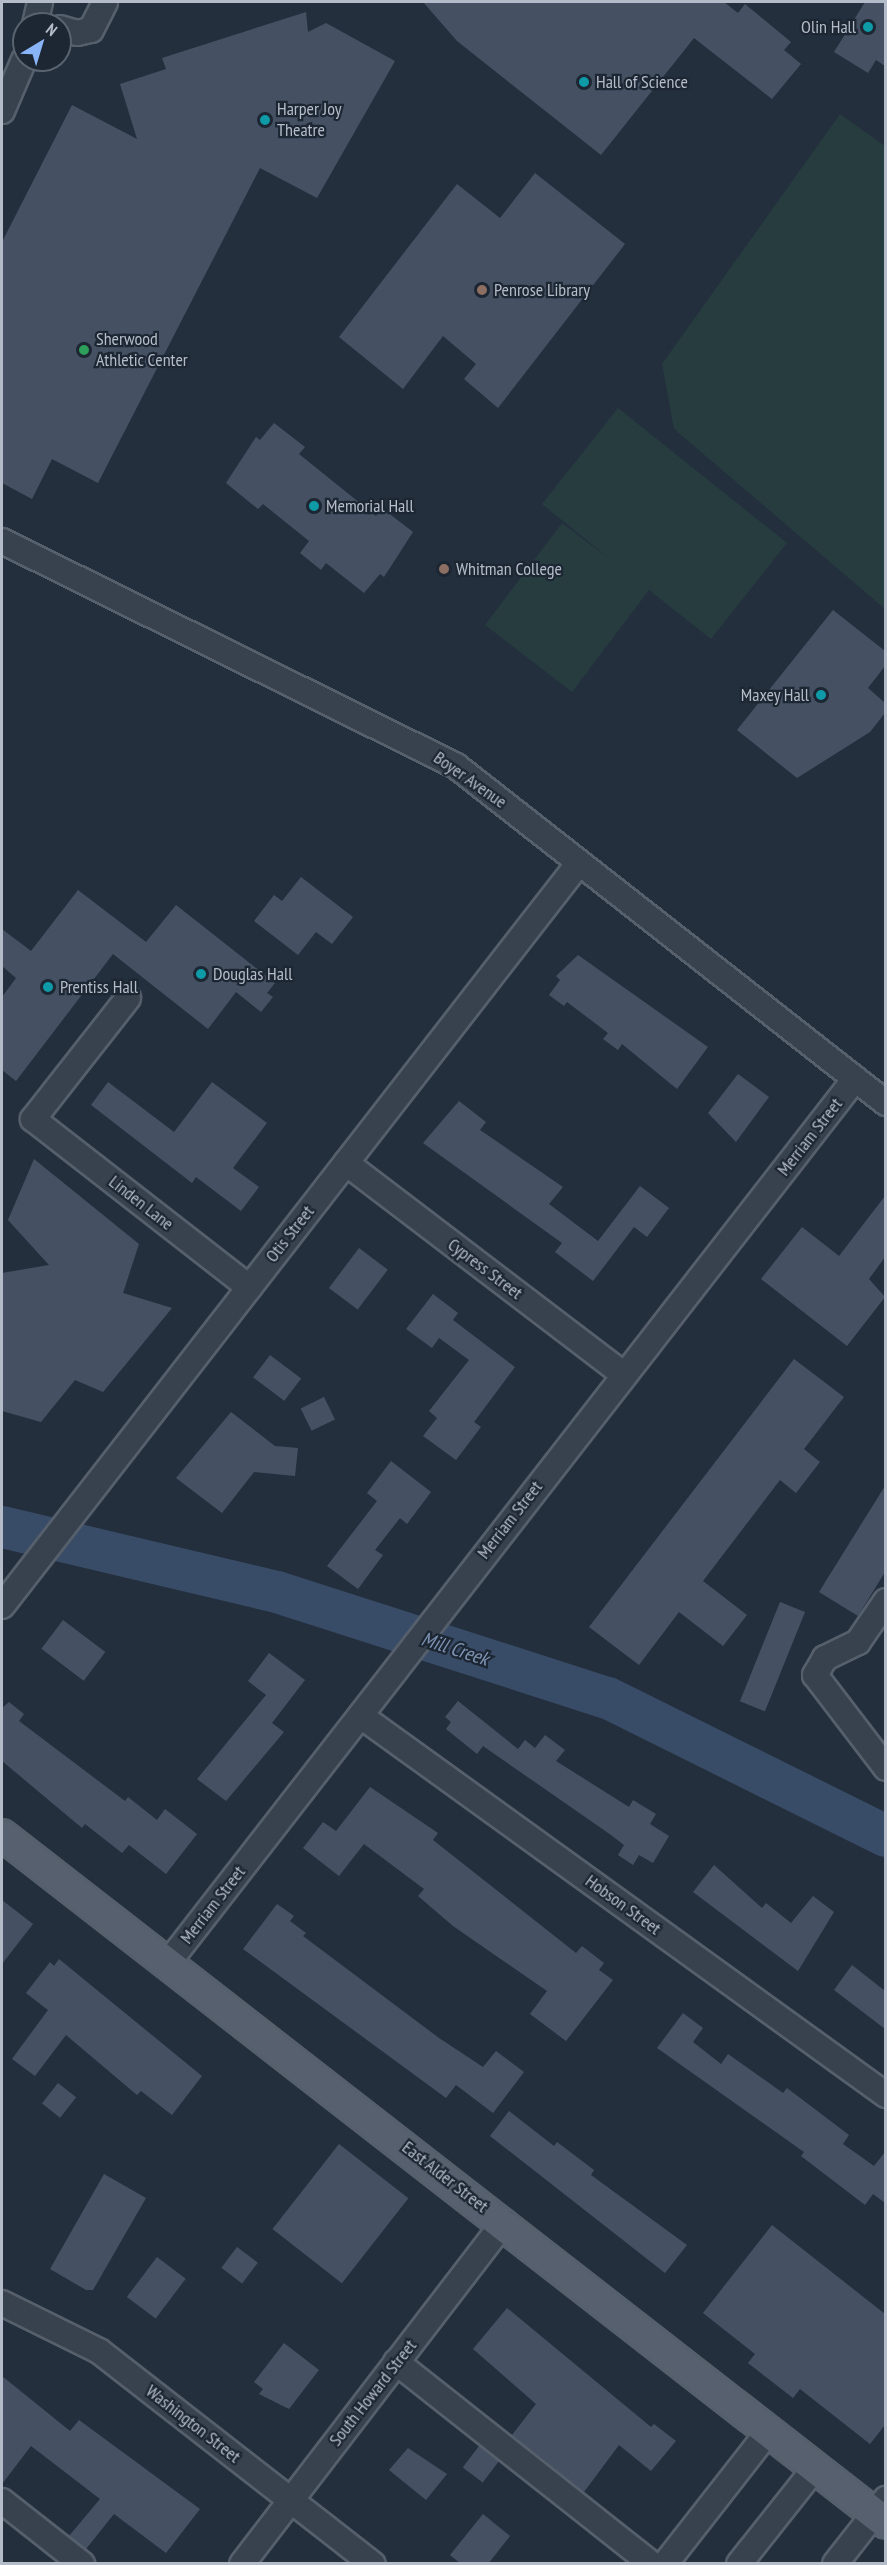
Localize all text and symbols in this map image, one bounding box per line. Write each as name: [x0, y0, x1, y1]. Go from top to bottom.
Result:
north arrow: [12, 12, 72, 72]
place label: Olin Hall: [801, 16, 856, 38]
text: N: [42, 19, 61, 40]
marker: Olin Hall: [861, 20, 875, 34]
place label: Hall of Science: [596, 71, 688, 93]
marker: Hall of Science: [577, 75, 591, 89]
place label: Harper Joy Theatre: [277, 99, 341, 142]
marker: Harper Joy Theatre: [258, 113, 272, 127]
place label: Penrose Library: [494, 279, 590, 301]
marker: Penrose Library: [475, 283, 489, 297]
place label: Sherwood Athletic Center: [96, 329, 188, 372]
marker: Sherwood Athletic Center: [77, 343, 91, 357]
place label: Memorial Hall: [326, 495, 414, 517]
marker: Memorial Hall: [307, 499, 321, 513]
place label: Whitman College: [456, 558, 562, 580]
marker: Whitman College: [437, 562, 451, 576]
place label: Maxey Hall: [740, 684, 809, 706]
marker: Maxey Hall: [814, 688, 828, 702]
street label: Boyer Avenue: [429, 747, 511, 813]
place label: Douglas Hall: [213, 963, 292, 985]
marker: Douglas Hall: [194, 967, 208, 981]
place label: Prentiss Hall: [60, 976, 138, 998]
marker: Prentiss Hall: [41, 980, 55, 994]
street label: Merriam Street: [773, 1094, 847, 1180]
street label: Linden Lane: [104, 1171, 178, 1235]
street label: Otis Street: [261, 1201, 319, 1267]
street label: Cypress Street: [443, 1234, 527, 1304]
street label: Merriam Street: [473, 1477, 547, 1563]
water label: Mill Creek: [418, 1627, 492, 1671]
street label: Merriam Street: [176, 1862, 250, 1948]
street label: Hobson Street: [581, 1870, 665, 1940]
street label: East Alder Street: [397, 2137, 493, 2217]
street label: South Howard Street: [325, 2336, 421, 2450]
street label: Washington Street: [142, 2380, 244, 2468]

